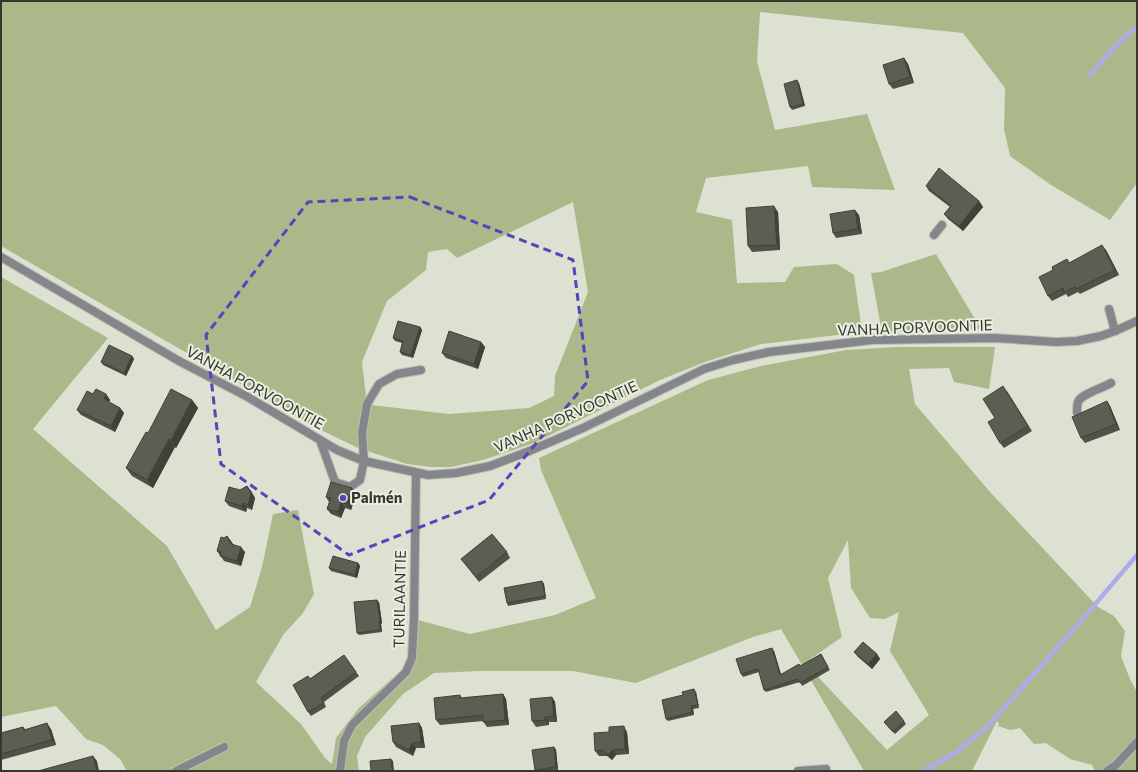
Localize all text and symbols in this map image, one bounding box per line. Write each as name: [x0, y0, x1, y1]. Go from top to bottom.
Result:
street label: VANHA PORVOONTIE: [837, 315, 993, 339]
street label: VANHA PORVOONTIE: [183, 342, 328, 433]
street label: VANHA PORVOONTIE: [491, 376, 640, 456]
place label: Palmén: [351, 488, 402, 506]
marker: Palmén: [338, 493, 348, 503]
street label: TURILAANTIE: [389, 550, 409, 648]

